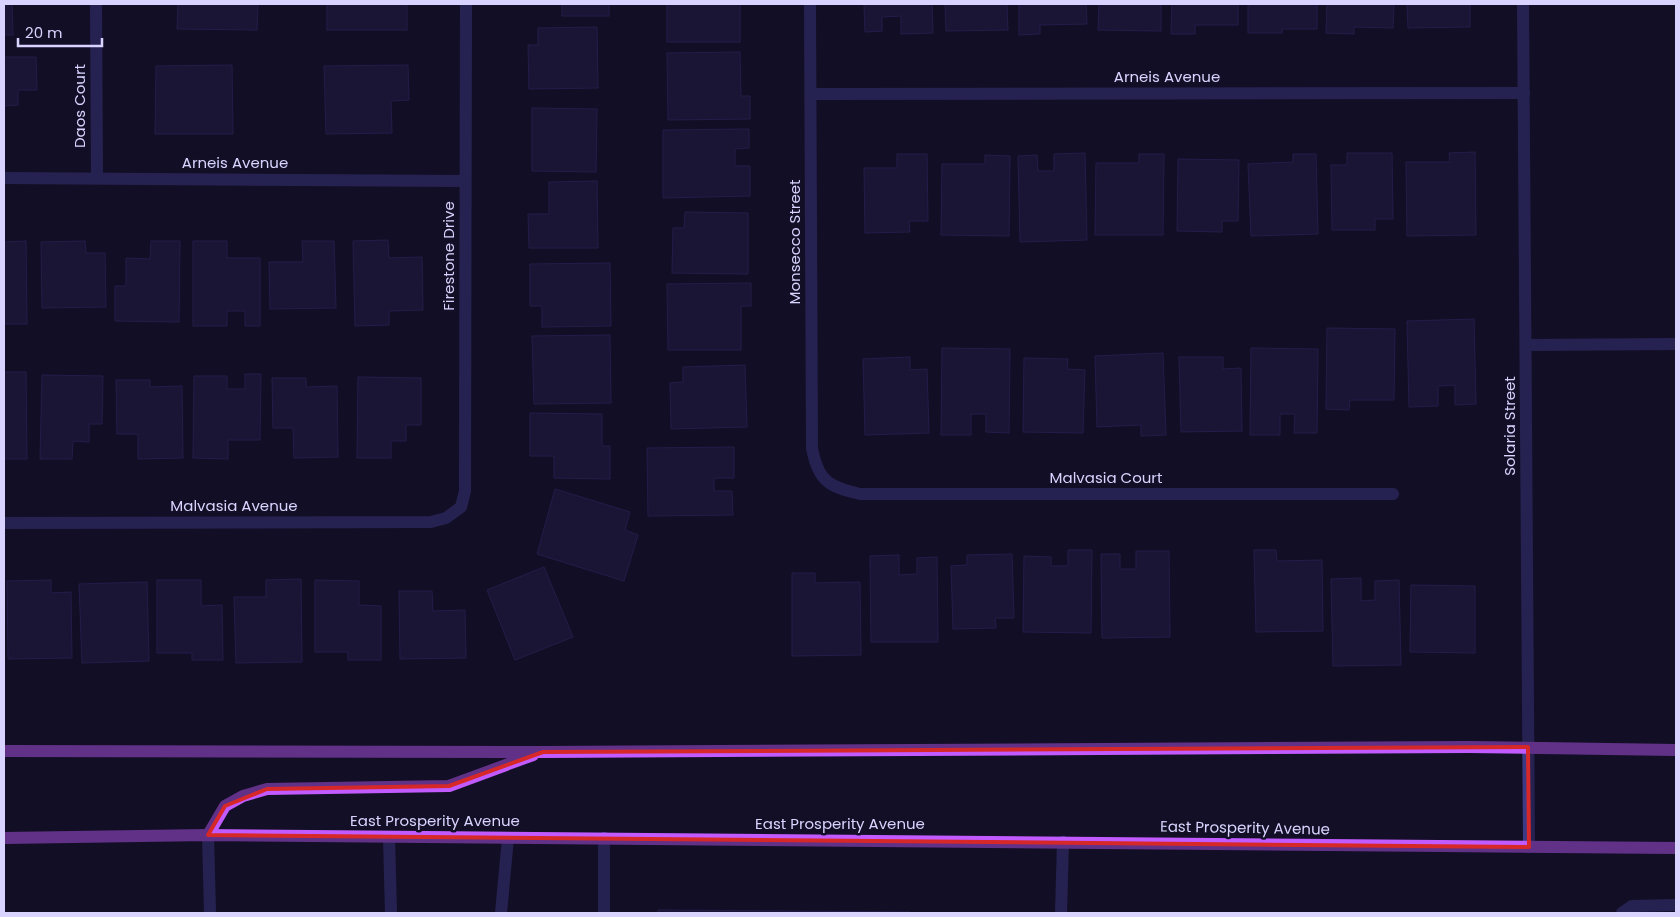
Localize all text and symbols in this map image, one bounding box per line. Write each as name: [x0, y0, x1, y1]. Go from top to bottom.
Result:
scale bar: [18, 15, 101, 47]
text: 20 m: [25, 22, 63, 43]
street label: Daos Court: [69, 64, 90, 148]
street label: Arneis Avenue: [1114, 66, 1220, 87]
street label: Arneis Avenue: [182, 152, 288, 173]
street label: Monsecco Street: [784, 180, 805, 304]
street label: Firestone Drive: [438, 201, 459, 311]
street label: Solaria Street: [1499, 376, 1520, 476]
street label: Malvasia Court: [1050, 467, 1162, 488]
street label: Malvasia Avenue: [170, 495, 298, 516]
street label: East Prosperity Avenue: [350, 810, 520, 831]
street label: East Prosperity Avenue: [755, 813, 925, 834]
street label: East Prosperity Avenue: [1160, 816, 1330, 839]

